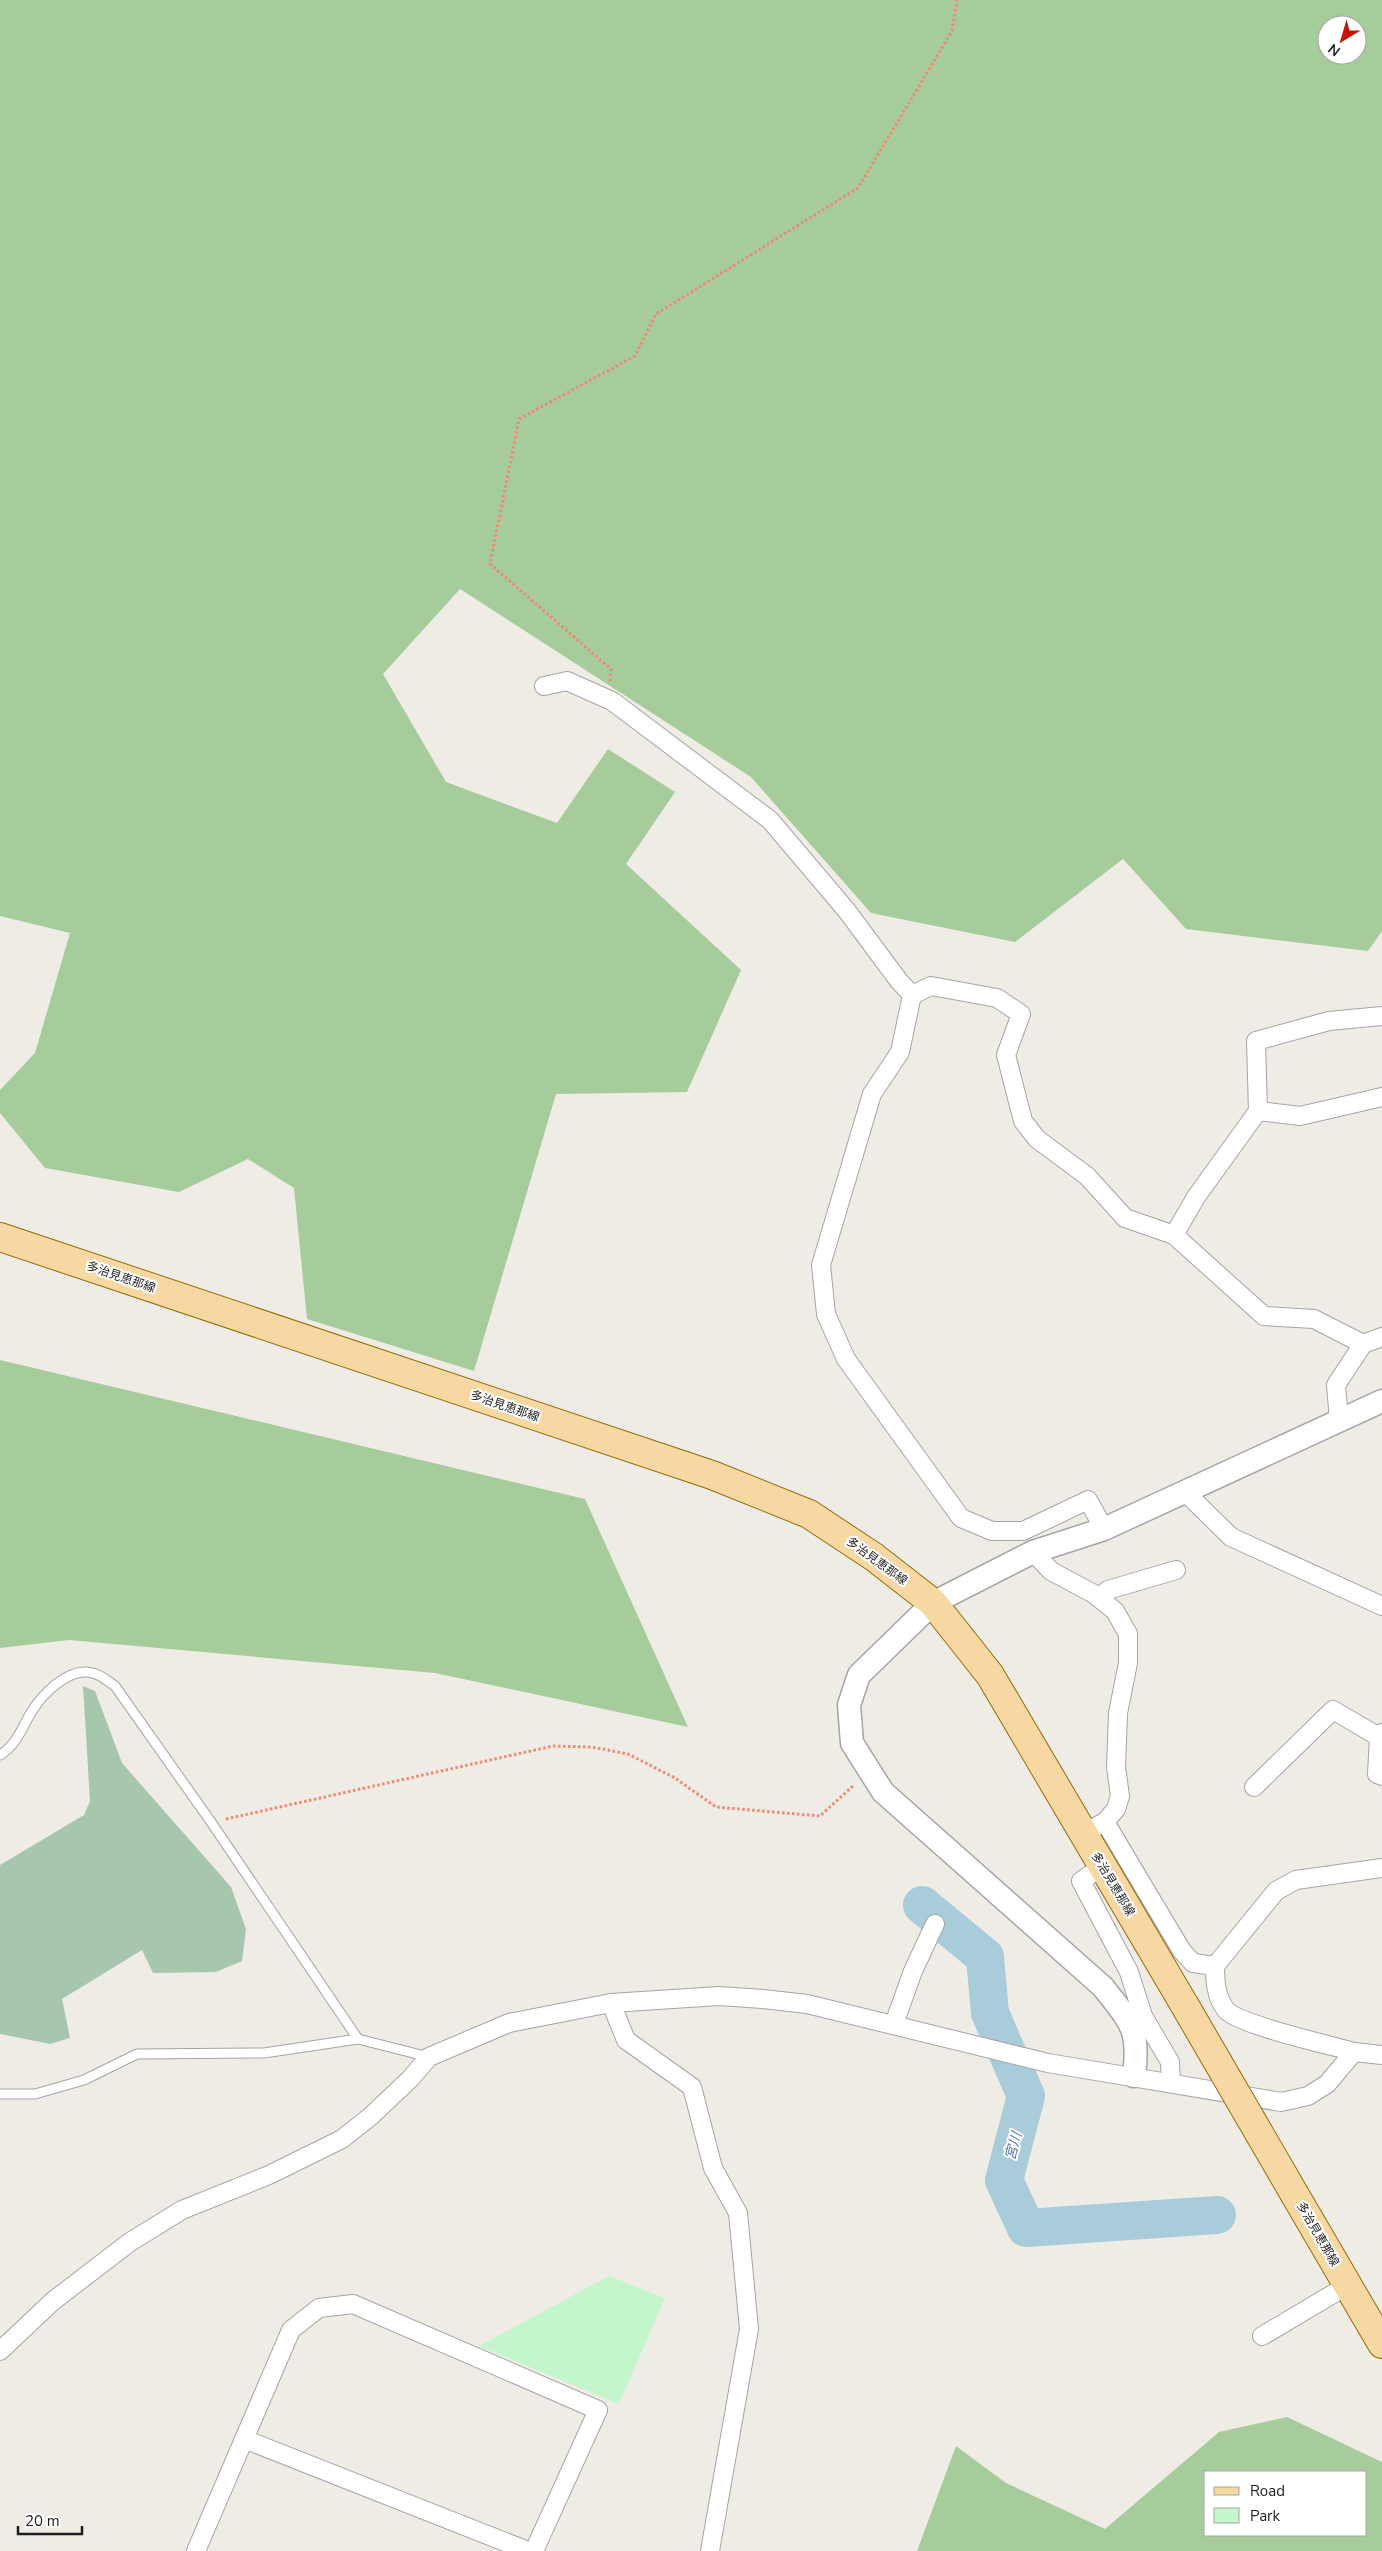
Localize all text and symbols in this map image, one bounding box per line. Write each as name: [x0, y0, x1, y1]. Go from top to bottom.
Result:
north arrow: [1317, 15, 1367, 65]
text: N: [1324, 39, 1344, 61]
street label: 多治見恵那線: [84, 1258, 158, 1296]
street label: 多治見恵那線: [468, 1387, 542, 1425]
street label: 多治見恵那線: [843, 1533, 911, 1589]
street label: 多治見恵那線: [1088, 1849, 1138, 1919]
water label: 宮川: [1001, 2128, 1027, 2162]
street label: 多治見恵那線: [1293, 2199, 1343, 2269]
legend: [1204, 2471, 1367, 2536]
text: Road: [1250, 2481, 1285, 2501]
scale bar: [18, 2504, 81, 2536]
text: Park: [1250, 2506, 1280, 2526]
text: 20 m: [25, 2511, 60, 2531]

